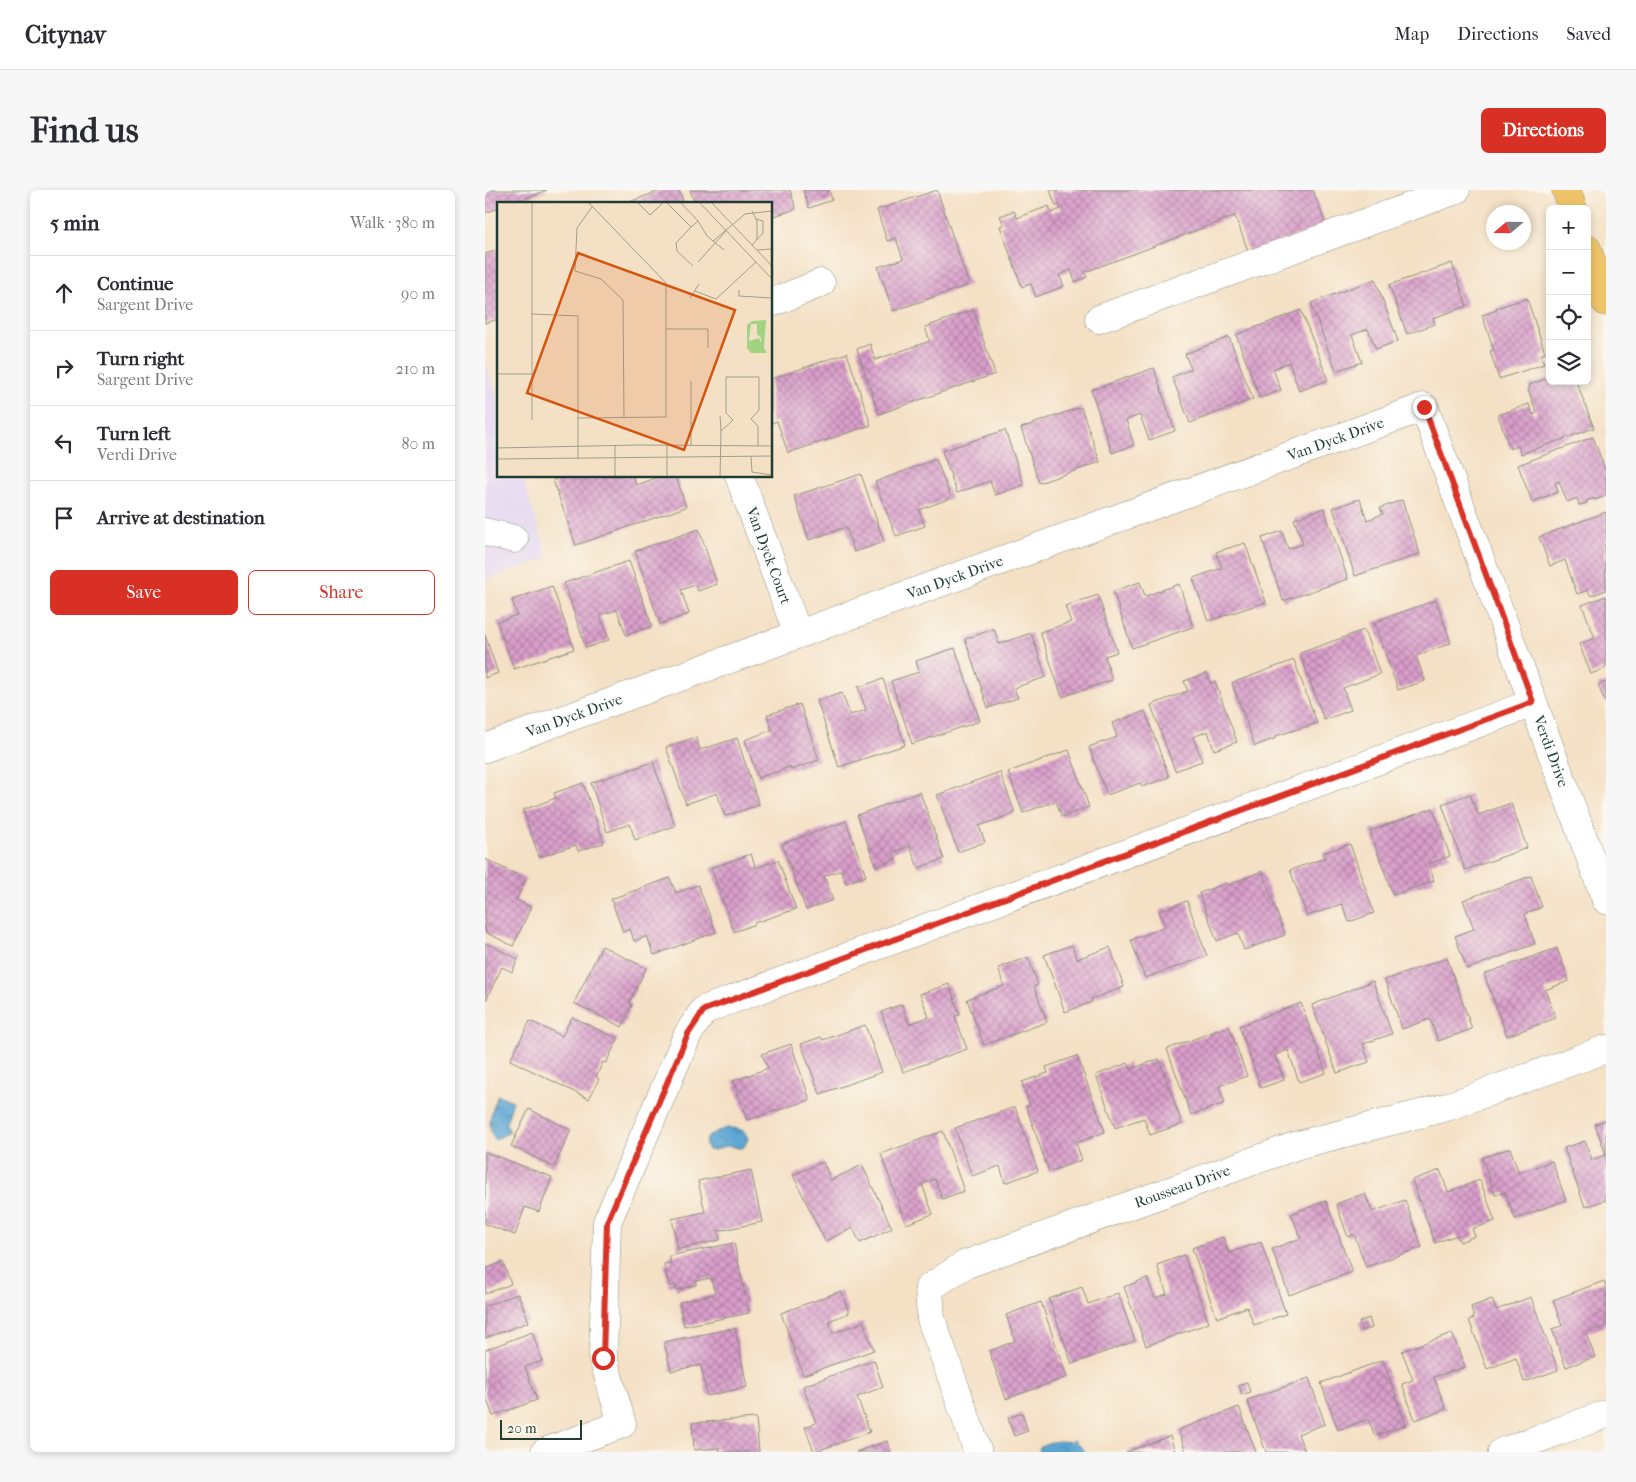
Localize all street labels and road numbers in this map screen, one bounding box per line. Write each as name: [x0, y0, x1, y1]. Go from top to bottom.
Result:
street label: Van Dyck Drive: [1284, 413, 1387, 465]
street label: Van Dyck Court: [742, 504, 795, 607]
street label: Van Dyck Drive: [903, 551, 1006, 603]
street label: Van Dyck Drive: [523, 690, 625, 742]
street label: Verdi Drive: [1529, 712, 1573, 790]
street label: Rousseau Drive: [1132, 1161, 1233, 1212]

